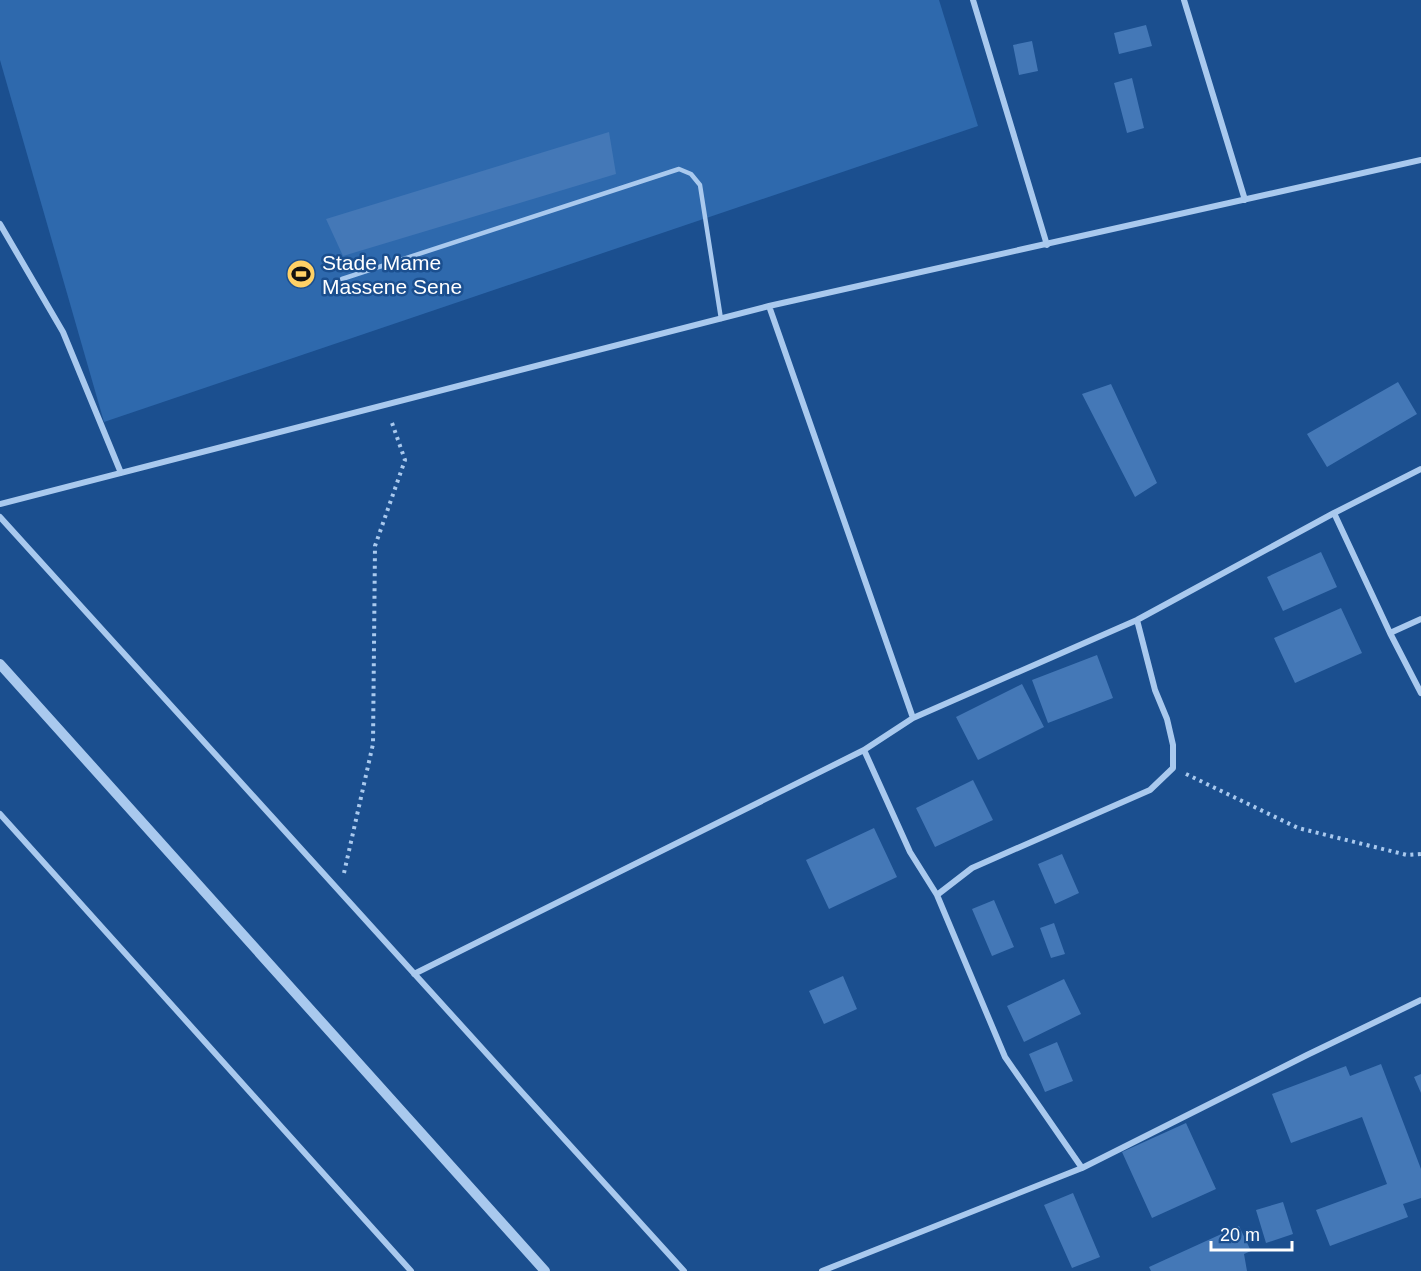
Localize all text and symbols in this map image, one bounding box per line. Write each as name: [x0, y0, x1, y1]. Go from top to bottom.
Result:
place label: Stade Mame Massene Sene: [322, 251, 462, 298]
sports icon: Stade Mame Massene Sene: [285, 258, 317, 290]
scale bar: [1211, 1214, 1292, 1252]
text: 20 m: [1220, 1225, 1260, 1245]

